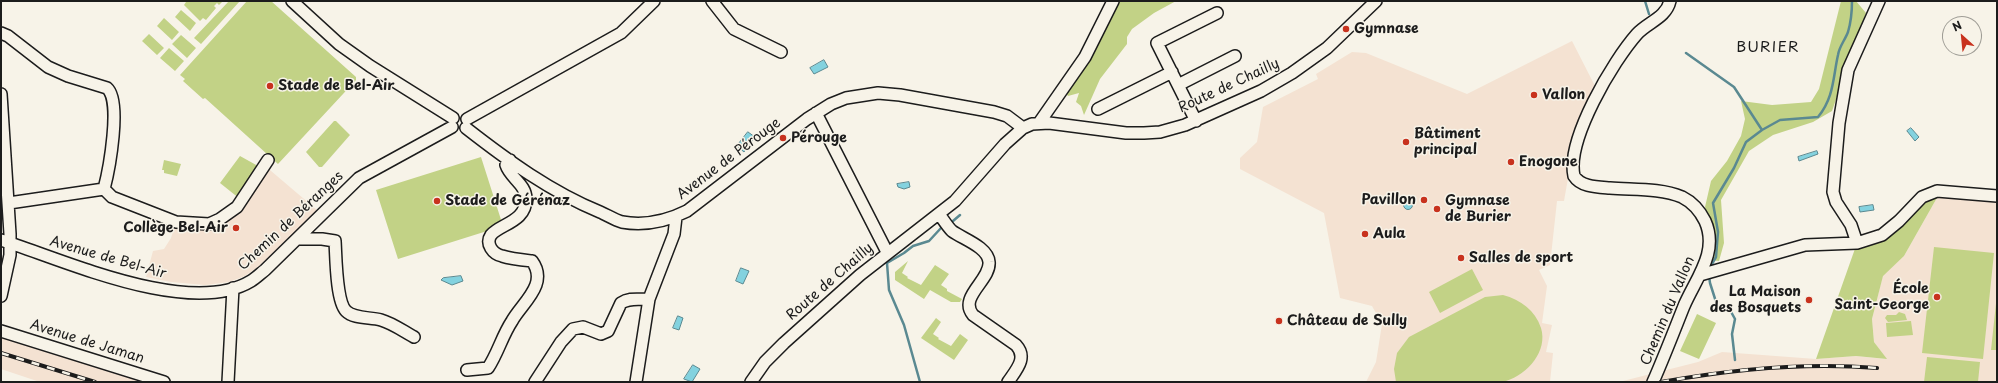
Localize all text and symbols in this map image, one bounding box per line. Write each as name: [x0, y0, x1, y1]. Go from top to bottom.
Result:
north arrow: [1942, 16, 1982, 56]
text: N: [1949, 16, 1965, 35]
place label: Gymnase: [1354, 21, 1419, 37]
marker: Gymnase: [1341, 24, 1351, 34]
district label: BURIER: [1737, 39, 1799, 57]
street label: Route de Chailly: [1176, 55, 1282, 117]
place label: Stade de Bel-Air: [278, 78, 394, 94]
marker: Stade de Bel-Air: [265, 81, 275, 91]
place label: Vallon: [1542, 87, 1585, 103]
marker: Vallon: [1529, 90, 1539, 100]
street label: Avenue de Pérouge: [674, 115, 784, 203]
place label: Bâtiment principal: [1414, 126, 1481, 158]
place label: Pérouge: [791, 130, 847, 146]
marker: Pérouge: [778, 133, 788, 143]
marker: Bâtiment principal: [1401, 137, 1411, 147]
place label: Enogone: [1519, 154, 1578, 170]
marker: Enogone: [1506, 157, 1516, 167]
street label: Chemin de Béranges: [235, 168, 347, 274]
place label: Pavillon: [1361, 192, 1416, 208]
place label: Stade de Gérénaz: [445, 193, 570, 209]
place label: Gymnase de Burier: [1445, 193, 1511, 226]
marker: Pavillon: [1419, 195, 1429, 205]
marker: Stade de Gérénaz: [432, 196, 442, 206]
marker: Gymnase de Burier: [1432, 204, 1442, 214]
place label: Collège Bel-Air: [123, 220, 228, 236]
marker: Collège Bel-Air: [231, 223, 241, 233]
place label: Aula: [1373, 226, 1406, 242]
marker: Aula: [1360, 229, 1370, 239]
street label: Avenue de Bel-Air: [48, 233, 168, 283]
street label: Route de Chailly: [783, 240, 877, 324]
place label: Salles de sport: [1469, 250, 1573, 266]
marker: Salles de sport: [1456, 253, 1466, 263]
street label: Chemin du Vallon: [1637, 254, 1699, 368]
place label: École Saint-George: [1834, 281, 1929, 314]
place label: La Maison des Bosquets: [1710, 284, 1801, 316]
marker: École Saint-George: [1932, 292, 1942, 302]
marker: La Maison des Bosquets: [1804, 295, 1814, 305]
place label: Château de Sully: [1287, 313, 1407, 329]
marker: Château de Sully: [1274, 316, 1284, 326]
street label: Avenue de Jaman: [28, 317, 146, 367]

